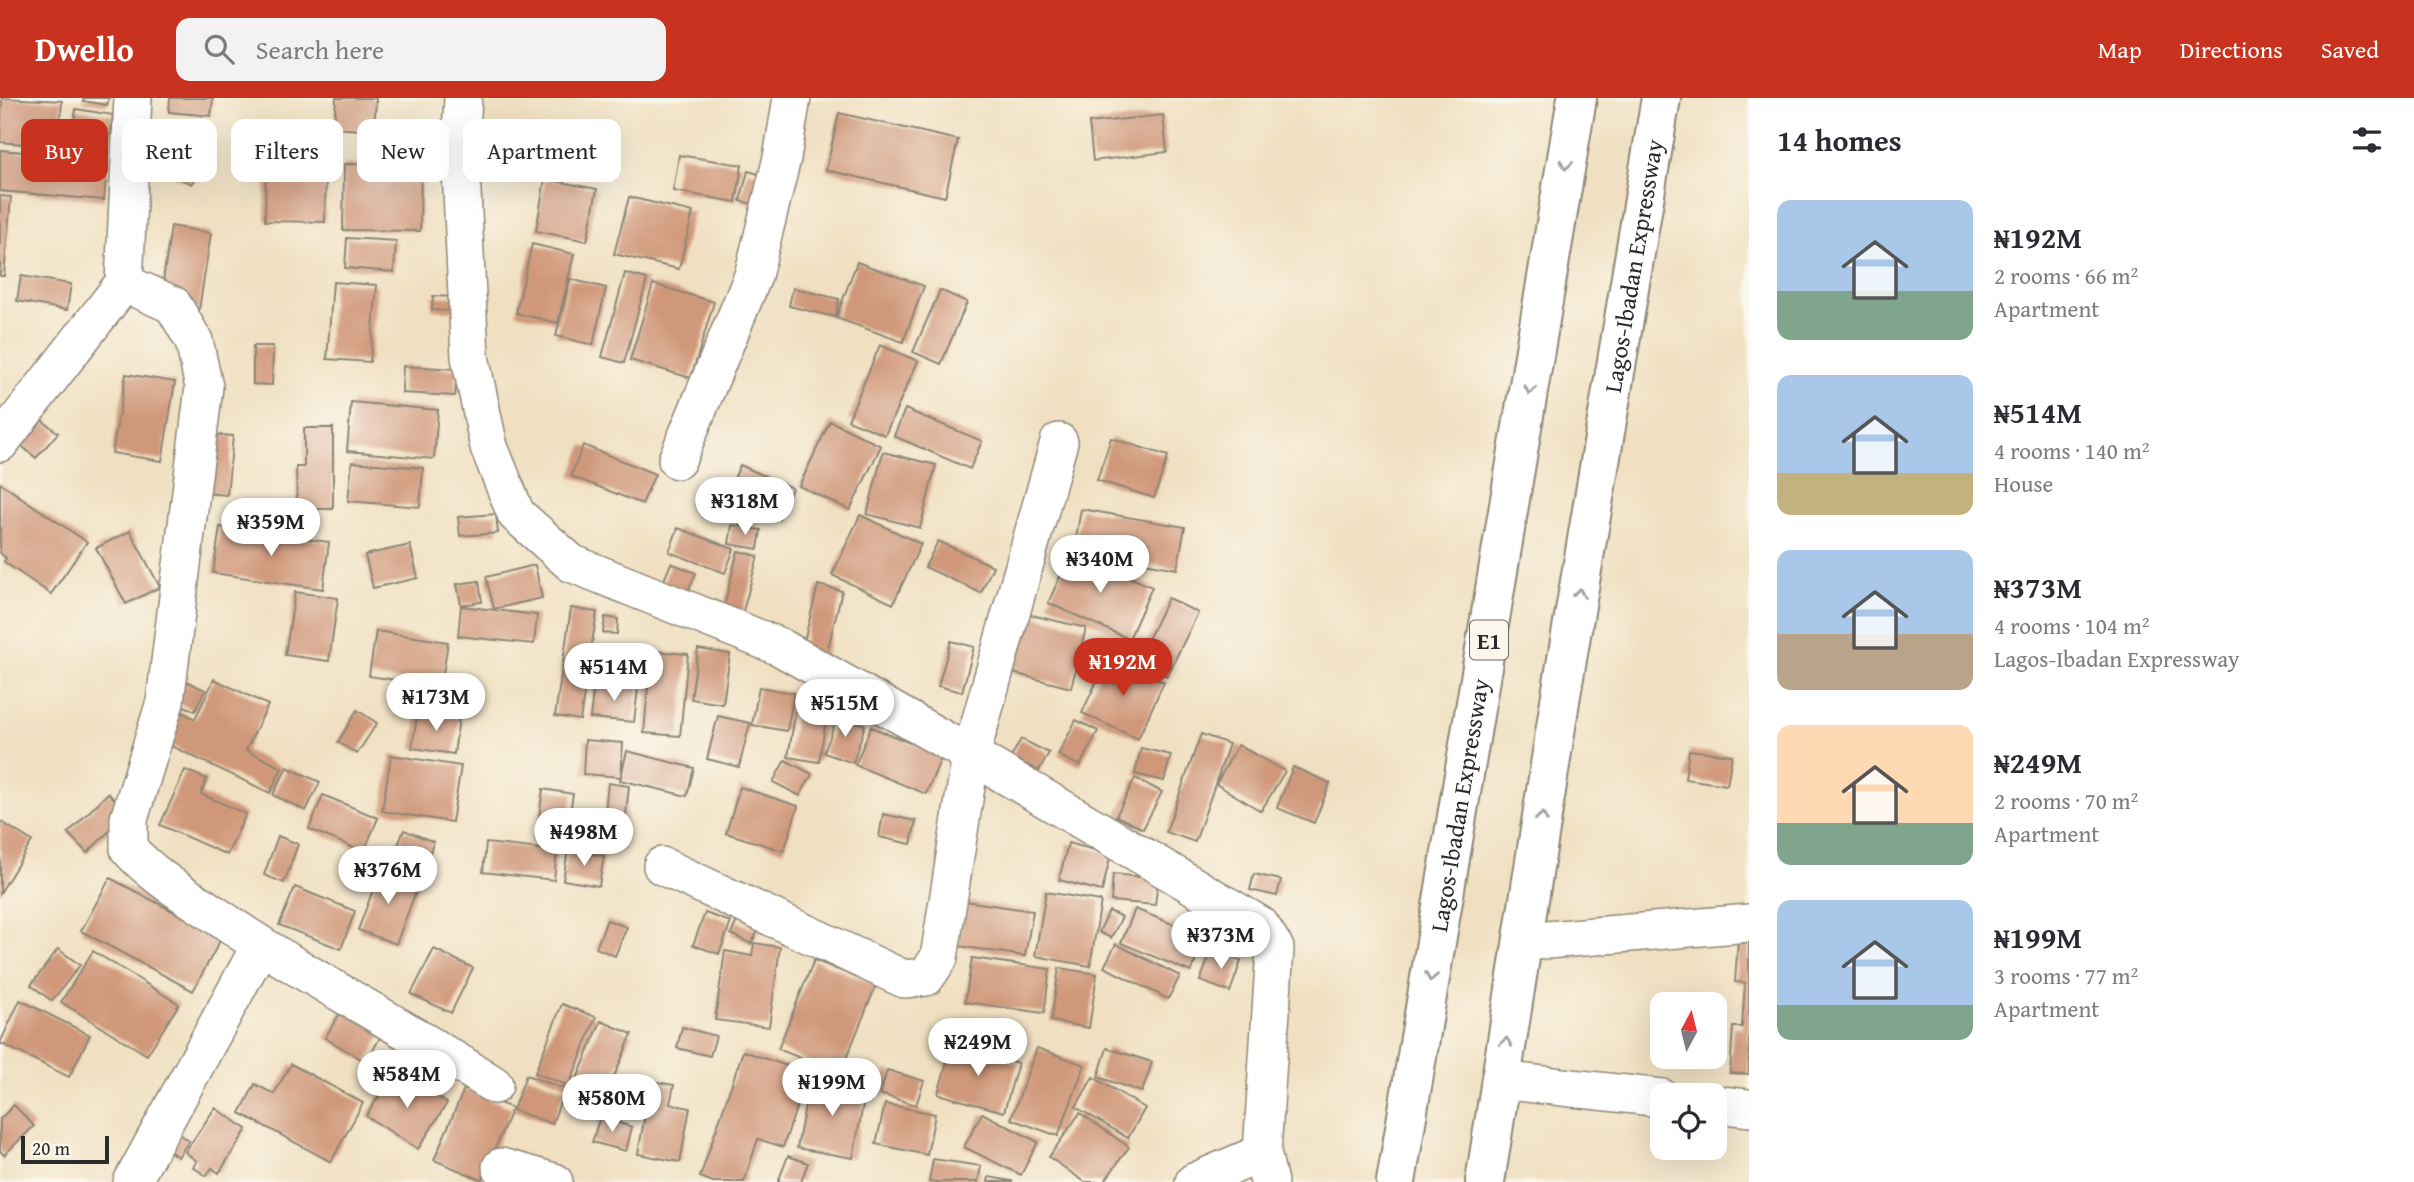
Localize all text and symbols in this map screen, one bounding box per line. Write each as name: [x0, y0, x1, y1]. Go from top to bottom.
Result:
search box: [176, 18, 666, 81]
text: Dwello: [35, 25, 134, 73]
icon: search: [200, 30, 238, 68]
text: Search here: [256, 30, 384, 69]
text: Map: [2098, 32, 2142, 67]
text: Directions: [2180, 32, 2283, 67]
text: Saved: [2321, 32, 2379, 67]
text: 14 homes: [1777, 118, 1902, 162]
chip: Buy: [21, 119, 108, 182]
chip: Rent: [122, 119, 217, 182]
chip: Filters: [231, 119, 343, 182]
chip: New: [357, 119, 449, 182]
chip: Apartment: [463, 119, 621, 182]
icon: filters: [2348, 121, 2386, 159]
street label: Lagos-Ibadan Expressway: [1594, 137, 1671, 395]
one-way arrow: [1559, 159, 1574, 171]
text: ₦192M: [1994, 215, 2082, 259]
icon: home: [1833, 228, 1917, 312]
text: 2 rooms · 66 m²: [1994, 259, 2138, 292]
text: Apartment: [1994, 292, 2099, 325]
one-way arrow: [1523, 384, 1538, 396]
text: ₦514M: [1994, 390, 2082, 434]
icon: home: [1833, 403, 1917, 487]
text: 4 rooms · 140 m²: [1994, 434, 2149, 467]
text: House: [1994, 467, 2053, 500]
pin: ₦318M: [696, 478, 794, 537]
text: ₦318M: [711, 483, 779, 516]
pin: ₦359M: [222, 498, 320, 558]
text: ₦359M: [237, 504, 305, 537]
pin: ₦340M: [1051, 536, 1149, 595]
text: ₦340M: [1066, 541, 1134, 574]
text: ₦373M: [1994, 565, 2082, 609]
icon: home: [1833, 578, 1917, 662]
one-way arrow: [1570, 587, 1585, 599]
text: 4 rooms · 104 m²: [1994, 609, 2149, 642]
road number: E1: [1470, 620, 1508, 660]
pin: ₦192M: [1074, 638, 1172, 698]
text: Lagos-Ibadan Expressway: [1994, 642, 2240, 675]
pin: ₦514M: [565, 644, 663, 703]
text: ₦192M: [1089, 644, 1157, 677]
text: ₦514M: [580, 649, 648, 682]
pin: ₦173M: [387, 674, 485, 733]
street label: Lagos-Ibadan Expressway: [1421, 676, 1497, 934]
text: ₦173M: [402, 679, 470, 712]
pin: ₦515M: [796, 680, 894, 739]
text: ₦515M: [811, 685, 879, 718]
text: ₦249M: [1994, 740, 2082, 784]
icon: home: [1833, 753, 1917, 837]
text: 2 rooms · 70 m²: [1994, 784, 2138, 817]
pin: ₦498M: [535, 808, 633, 868]
one-way arrow: [1534, 811, 1549, 823]
text: ₦498M: [550, 814, 618, 847]
text: Apartment: [1994, 817, 2099, 850]
pin: ₦376M: [339, 846, 437, 906]
text: ₦376M: [354, 852, 422, 885]
pin: ₦373M: [1172, 912, 1270, 971]
text: ₦199M: [1994, 915, 2082, 959]
text: ₦373M: [1187, 917, 1255, 950]
icon: home: [1833, 928, 1917, 1012]
text: 3 rooms · 77 m²: [1994, 959, 2138, 992]
one-way arrow: [1425, 971, 1440, 983]
north arrow: [1650, 992, 1727, 1069]
map controls: [1650, 992, 1727, 1160]
text: Apartment: [1994, 992, 2099, 1025]
pin: ₦249M: [929, 1018, 1027, 1078]
text: ₦249M: [944, 1024, 1012, 1057]
one-way arrow: [1498, 1036, 1513, 1048]
pin: ₦584M: [358, 1051, 456, 1110]
text: ₦584M: [373, 1056, 441, 1089]
pin: ₦199M: [783, 1058, 881, 1118]
text: ₦199M: [798, 1064, 866, 1097]
pin: ₦580M: [563, 1074, 661, 1134]
text: ₦580M: [578, 1080, 646, 1113]
button: locate: [1650, 1083, 1727, 1160]
scale bar: [21, 1133, 108, 1165]
text: 20 m: [32, 1134, 70, 1162]

